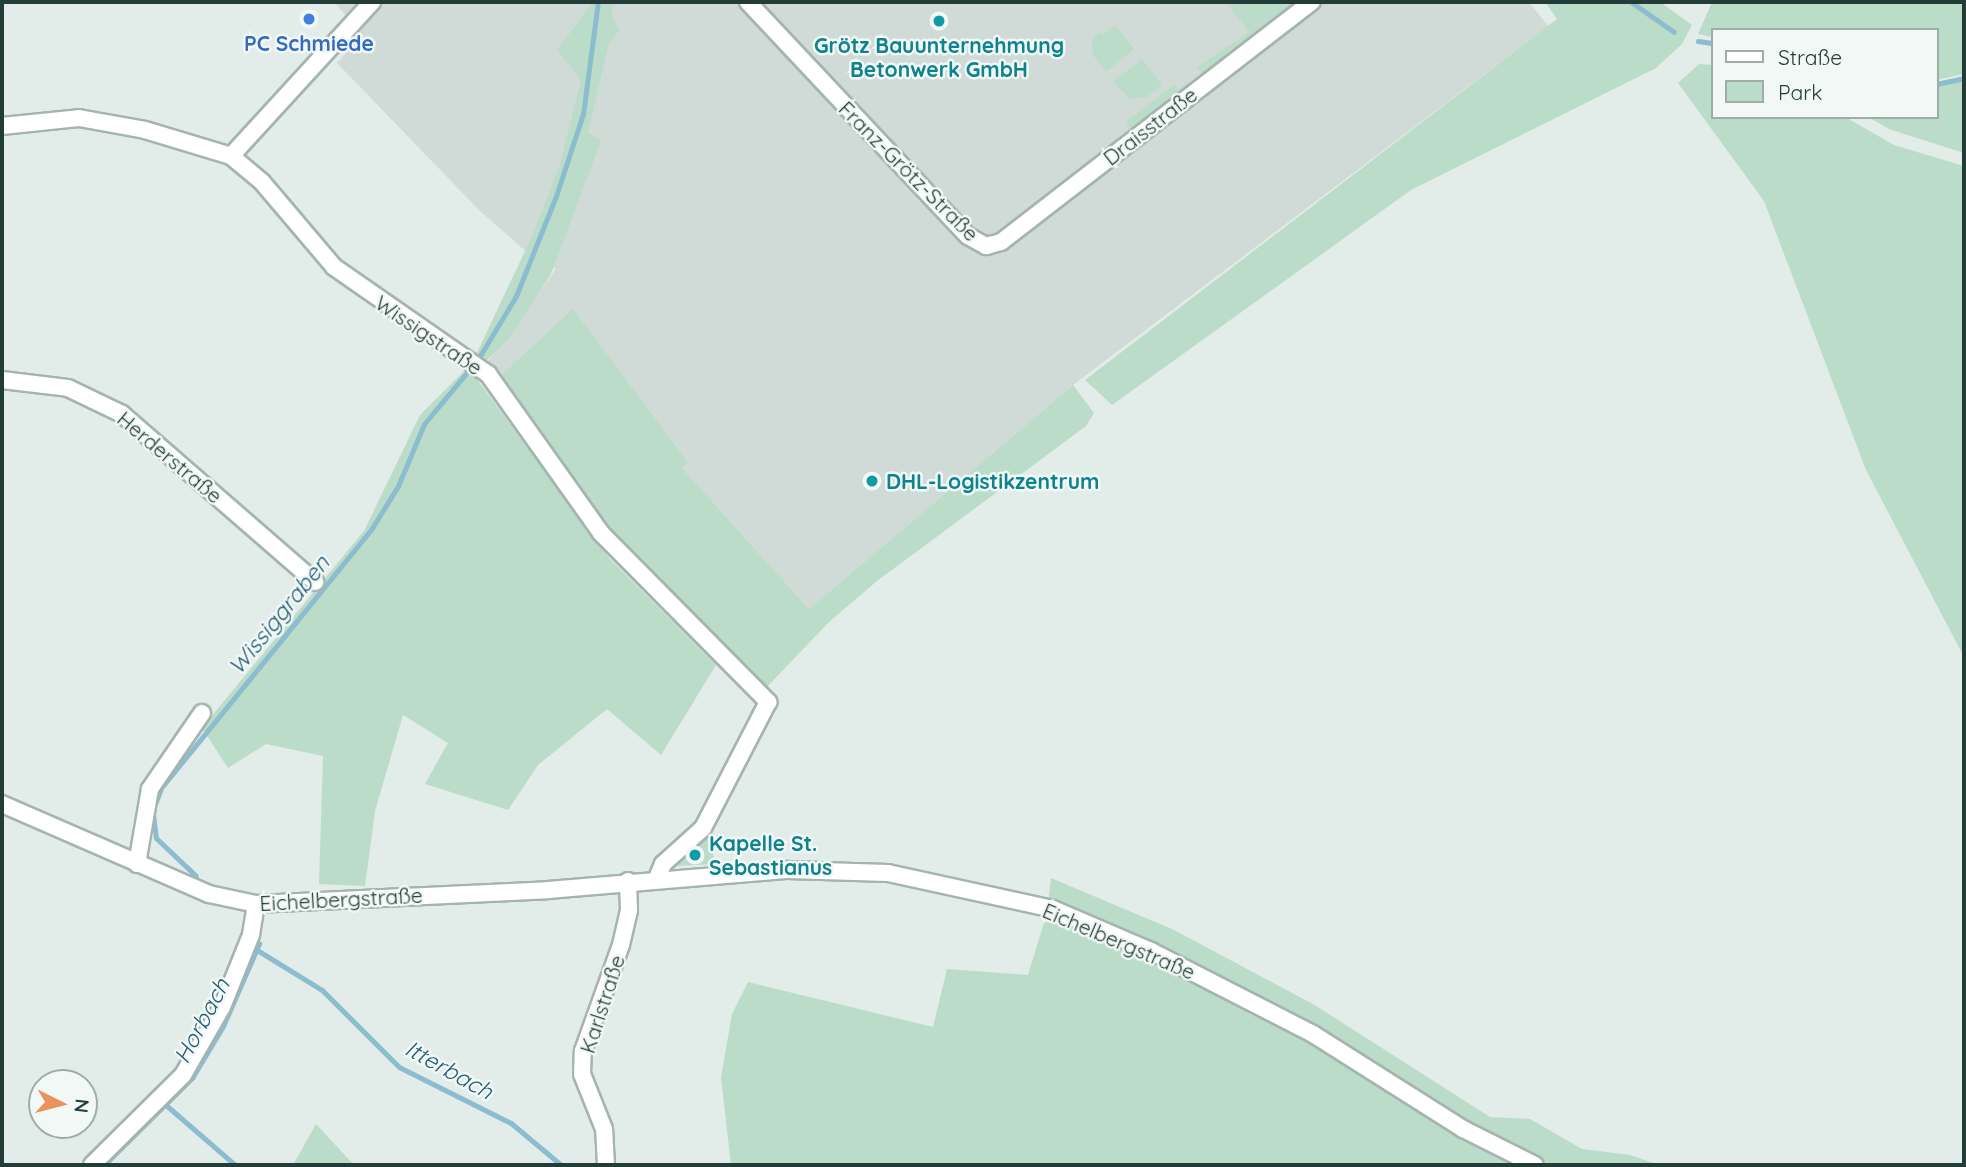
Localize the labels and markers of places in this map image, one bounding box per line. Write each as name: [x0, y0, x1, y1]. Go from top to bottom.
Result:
marker: PC Schmiede: [301, 11, 317, 27]
marker: Grötz Bauunternehmung Betonwerk GmbH: [931, 13, 947, 29]
place label: PC Schmiede: [244, 30, 374, 56]
place label: Grötz Bauunternehmung Betonwerk GmbH: [814, 32, 1064, 82]
place label: DHL-Logistikzentrum: [886, 468, 1099, 494]
marker: DHL-Logistikzentrum: [864, 473, 880, 489]
place label: Kapelle St. Sebastianus: [709, 830, 832, 880]
marker: Kapelle St. Sebastianus: [687, 847, 703, 863]

